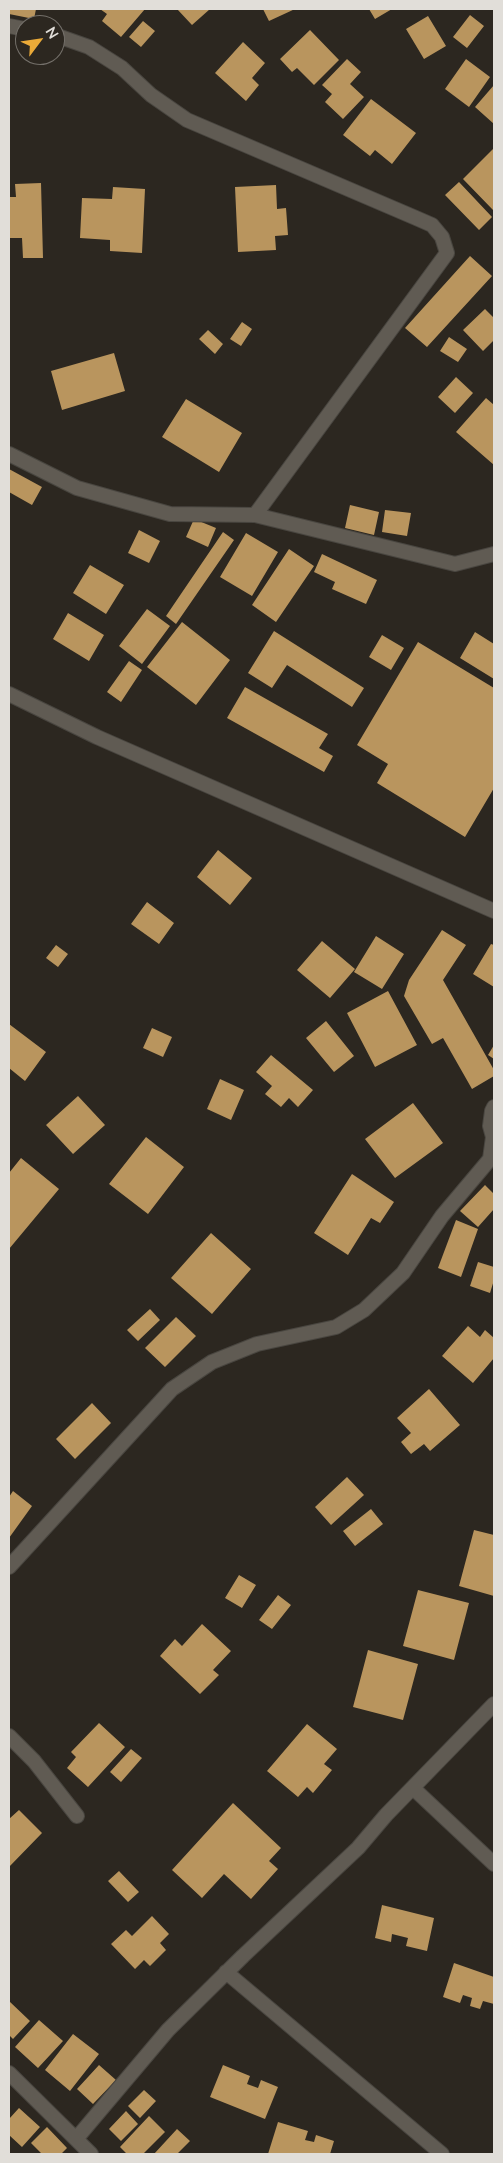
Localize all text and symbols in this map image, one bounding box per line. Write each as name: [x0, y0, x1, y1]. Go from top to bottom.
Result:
north arrow: [15, 15, 65, 65]
text: N: [42, 24, 62, 42]

